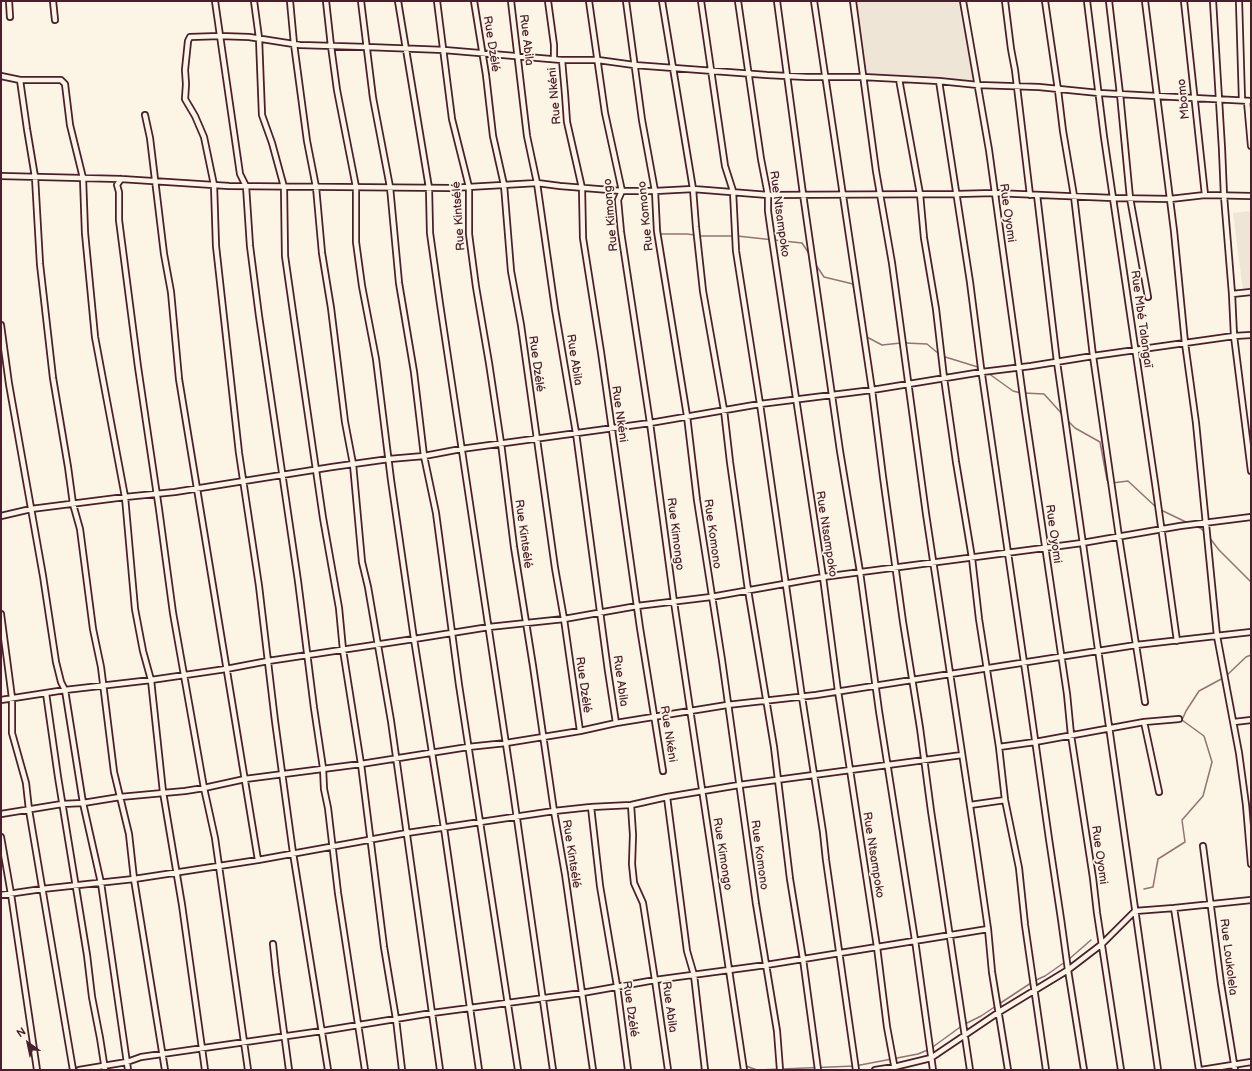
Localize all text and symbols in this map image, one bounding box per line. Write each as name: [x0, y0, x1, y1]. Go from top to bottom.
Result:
street label: Rue Abila: [516, 13, 536, 67]
street label: Rue Dzélé: [479, 15, 503, 73]
street label: Rue Nkéni: [545, 67, 565, 125]
street label: Mbomo: [1175, 78, 1193, 120]
street label: Rue Ntsampoko: [766, 170, 792, 258]
street label: Rue Kimongo: [601, 178, 621, 252]
street label: Rue Komono: [635, 180, 657, 252]
street label: Rue Kintsélé: [449, 181, 469, 251]
street label: Rue Oyomi: [996, 183, 1018, 243]
street label: Rue Mbé Talangaï: [1127, 269, 1155, 369]
street label: Rue Abila: [563, 333, 585, 387]
street label: Rue Dzélé: [525, 335, 547, 393]
street label: Rue Nkéni: [608, 385, 630, 443]
street label: Rue Ntsampoko: [812, 490, 840, 578]
street label: Rue Kimongo: [663, 497, 687, 571]
street label: Rue Komono: [700, 498, 724, 570]
street label: Rue Kintsélé: [511, 499, 535, 569]
street label: Rue Oyomi: [1042, 504, 1064, 564]
street label: Rue Abila: [609, 654, 631, 708]
street label: Rue Dzélé: [572, 656, 594, 714]
street label: Rue Nkéni: [656, 705, 680, 763]
street label: Rue Ntsampoko: [859, 811, 887, 899]
street label: Rue Kimongo: [709, 817, 735, 891]
street label: Rue Kintsélé: [558, 819, 584, 889]
street label: Rue Komono: [747, 819, 771, 891]
street label: Rue Oyomi: [1088, 825, 1110, 885]
street label: Rue Loukolela: [1216, 918, 1240, 996]
street label: Rue Dzélé: [619, 980, 641, 1038]
street label: Rue Abila: [658, 980, 680, 1034]
north arrow: [8, 1023, 48, 1063]
text: N: [14, 1025, 28, 1040]

